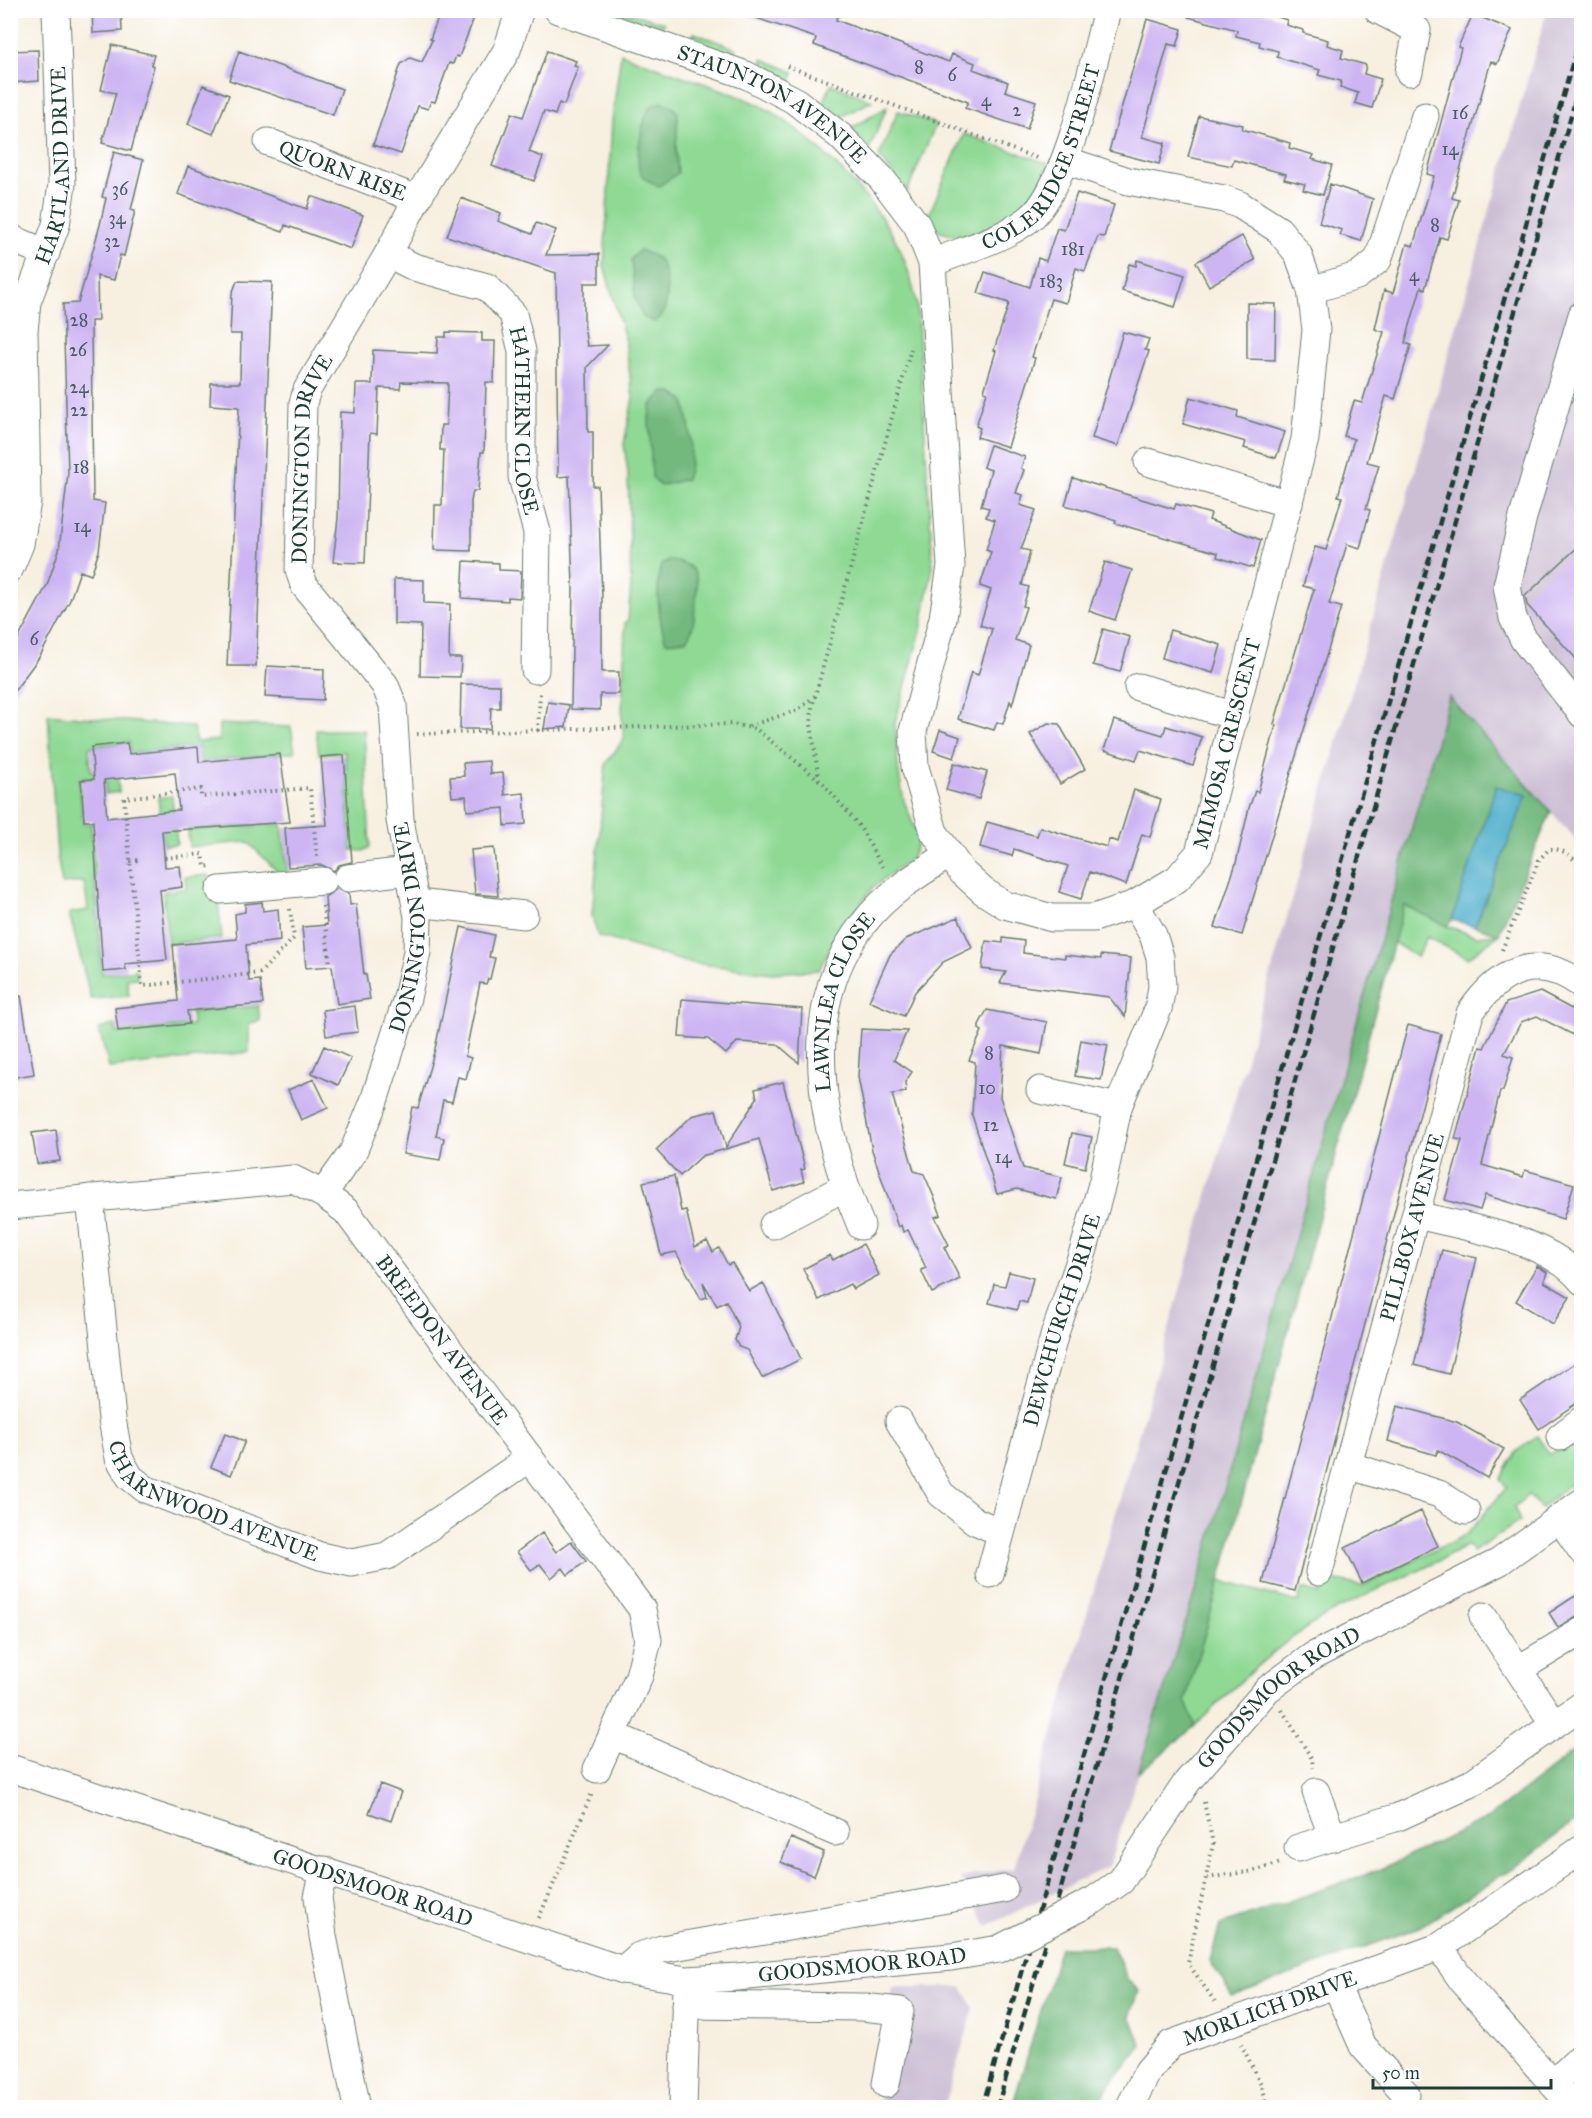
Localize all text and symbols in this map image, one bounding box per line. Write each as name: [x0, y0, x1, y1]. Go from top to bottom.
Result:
street label: STAUNTON AVENUE: [674, 39, 873, 169]
house number: 8: [914, 56, 924, 78]
street label: COLERIDGE STREET: [978, 61, 1106, 256]
house number: 6: [947, 64, 957, 86]
street label: HARTLAND DRIVE: [29, 66, 75, 268]
house number: 4: [981, 89, 992, 111]
house number: 2: [1013, 99, 1022, 121]
house number: 16: [1452, 102, 1469, 124]
street label: QUORN RISE: [275, 134, 410, 207]
house number: 14: [1441, 138, 1460, 160]
house number: 36: [112, 178, 129, 200]
house number: 34: [108, 207, 127, 229]
house number: 8: [1430, 214, 1440, 236]
house number: 32: [104, 230, 120, 252]
house number: 181: [1061, 238, 1085, 260]
house number: 4: [1409, 264, 1420, 286]
house number: 183: [1039, 270, 1063, 292]
house number: 28: [70, 309, 88, 331]
street label: HATHERN CLOSE: [503, 324, 545, 518]
house number: 26: [69, 339, 88, 361]
street label: DONINGTON DRIVE: [286, 349, 338, 564]
house number: 24: [70, 376, 89, 398]
house number: 22: [70, 399, 88, 421]
house number: 18: [73, 456, 89, 478]
house number: 14: [73, 515, 92, 537]
house number: 6: [29, 628, 39, 650]
street label: MIMOSA CRESCENT: [1187, 636, 1266, 852]
street label: DONINGTON DRIVE: [384, 820, 431, 1036]
street label: LAWNLEA CLOSE: [808, 907, 881, 1093]
house number: 8: [984, 1042, 994, 1064]
house number: 10: [978, 1077, 996, 1099]
house number: 12: [983, 1114, 999, 1136]
street label: PILLBOX AVENUE: [1374, 1130, 1450, 1324]
house number: 14: [994, 1146, 1013, 1168]
street label: DEWCHURCH DRIVE: [1017, 1211, 1106, 1429]
street label: BREEDON AVENUE: [370, 1250, 513, 1430]
street label: CHARNWOOD AVENUE: [103, 1438, 322, 1567]
street label: GOODSMOOR ROAD: [1191, 1621, 1365, 1774]
street label: GOODSMOOR ROAD: [269, 1842, 476, 1933]
street label: GOODSMOOR ROAD: [757, 1942, 968, 1988]
street label: MORLICH DRIVE: [1179, 1965, 1360, 2052]
scale bar: [1373, 2052, 1552, 2090]
text: 50 m: [1382, 2062, 1420, 2084]

